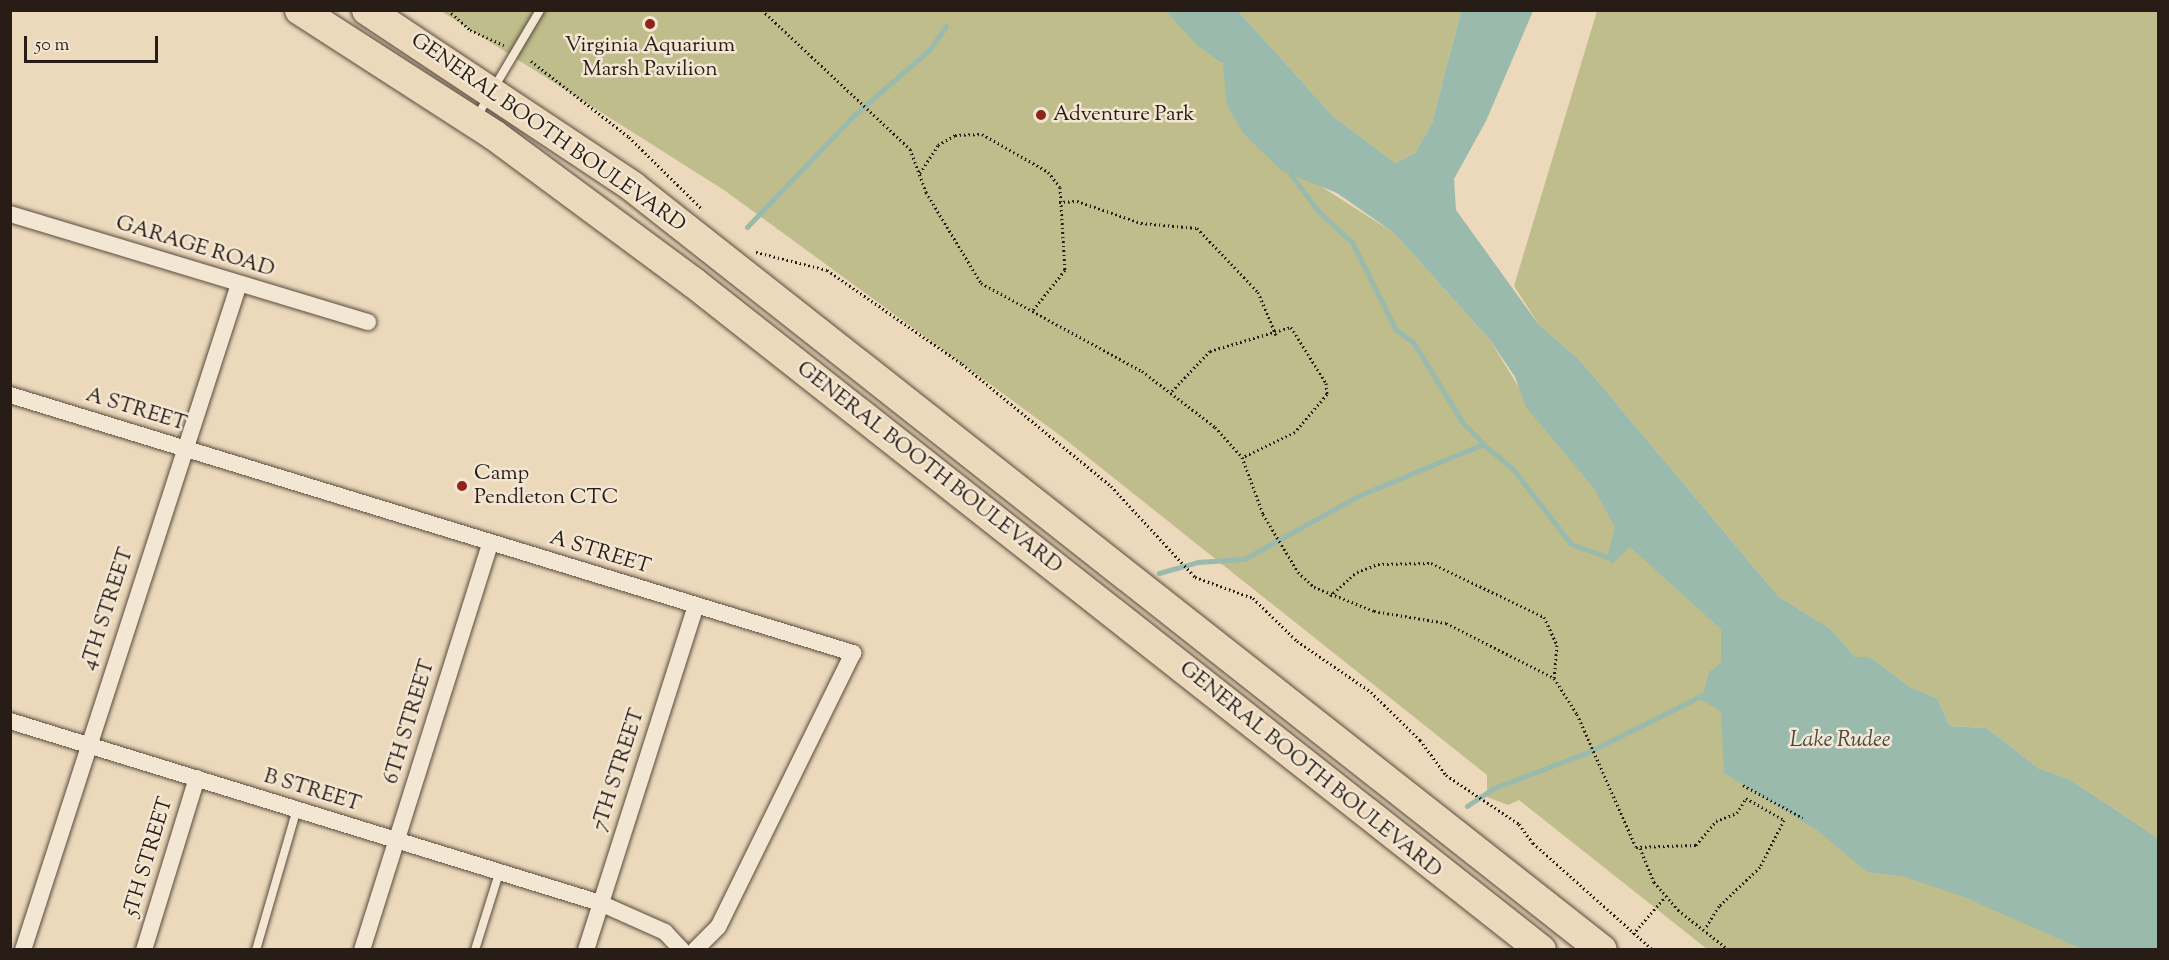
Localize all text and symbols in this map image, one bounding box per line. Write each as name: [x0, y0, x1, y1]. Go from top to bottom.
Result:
marker: Virginia Aquarium Marsh Pavilion: [643, 17, 657, 31]
scale bar: [27, 24, 160, 62]
street label: GENERAL BOOTH BOULEVARD: [406, 28, 690, 238]
text: 50 m: [35, 33, 69, 59]
place label: Virginia Aquarium Marsh Pavilion: [565, 33, 735, 83]
place label: Adventure Park: [1053, 102, 1195, 128]
marker: Adventure Park: [1034, 108, 1048, 122]
street label: GARAGE ROAD: [113, 211, 277, 283]
street label: GENERAL BOOTH BOULEVARD: [791, 357, 1067, 579]
street label: A STREET: [83, 383, 189, 437]
place label: Camp Pendleton CTC: [474, 461, 618, 511]
marker: Camp Pendleton CTC: [455, 479, 469, 493]
street label: A STREET: [547, 526, 653, 580]
street label: 4TH STREET: [76, 545, 140, 673]
street label: GENERAL BOOTH BOULEVARD: [1174, 656, 1446, 884]
street label: 6TH STREET: [379, 657, 441, 787]
street label: 7TH STREET: [587, 706, 651, 834]
water label: Lake Rudee: [1789, 729, 1891, 755]
street label: B STREET: [260, 764, 364, 818]
street label: 5TH STREET: [119, 794, 179, 920]

